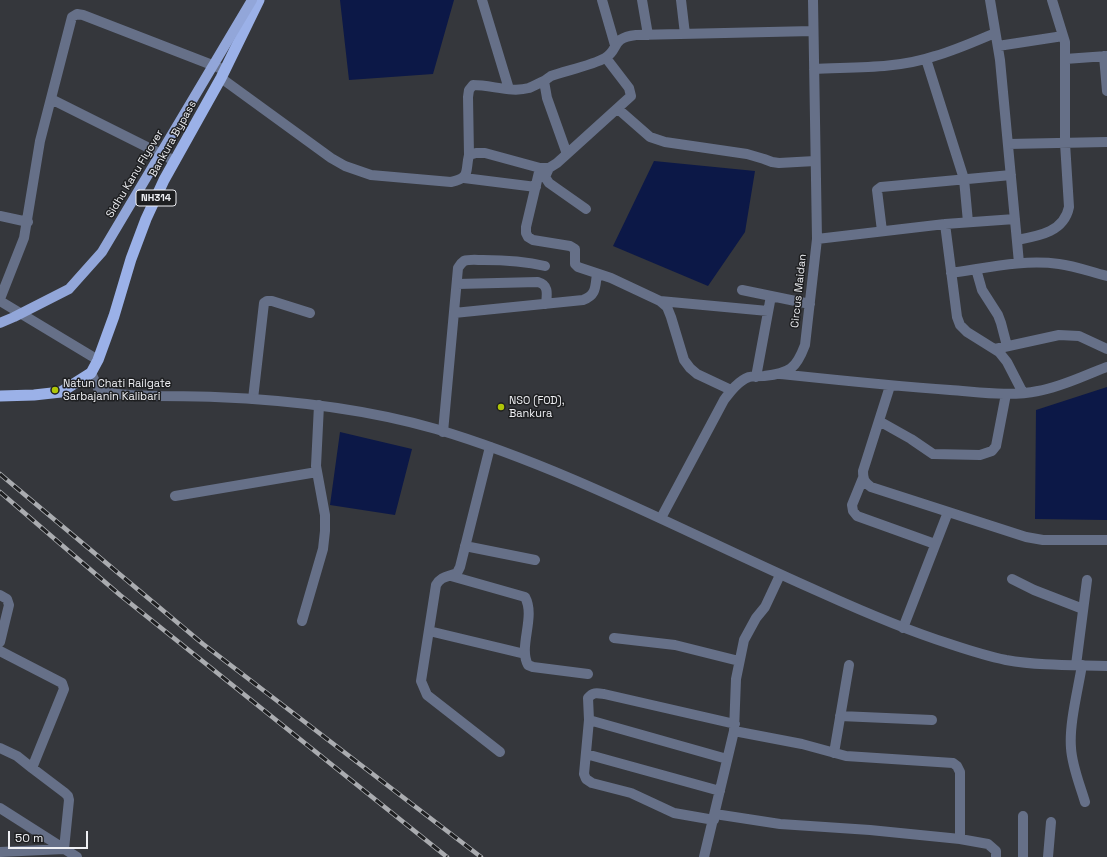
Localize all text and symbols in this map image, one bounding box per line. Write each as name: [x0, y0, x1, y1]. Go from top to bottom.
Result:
street label: Bankura Bypass: [147, 99, 199, 179]
street label: Sidhu Kanu Flyover: [104, 128, 166, 220]
road number: NH314: [136, 190, 176, 206]
street label: Circus Maidan: [789, 253, 809, 329]
place label: Natun Chati Railgate Sarbajanin Kalibari: [63, 377, 171, 403]
marker: Natun Chati Railgate Sarbajanin Kalibari: [50, 385, 60, 395]
place label: NSO (FOD), Bankura: [509, 394, 564, 420]
marker: NSO (FOD), Bankura: [496, 402, 506, 412]
scale bar: [10, 823, 90, 849]
text: 50 m: [15, 830, 43, 846]

